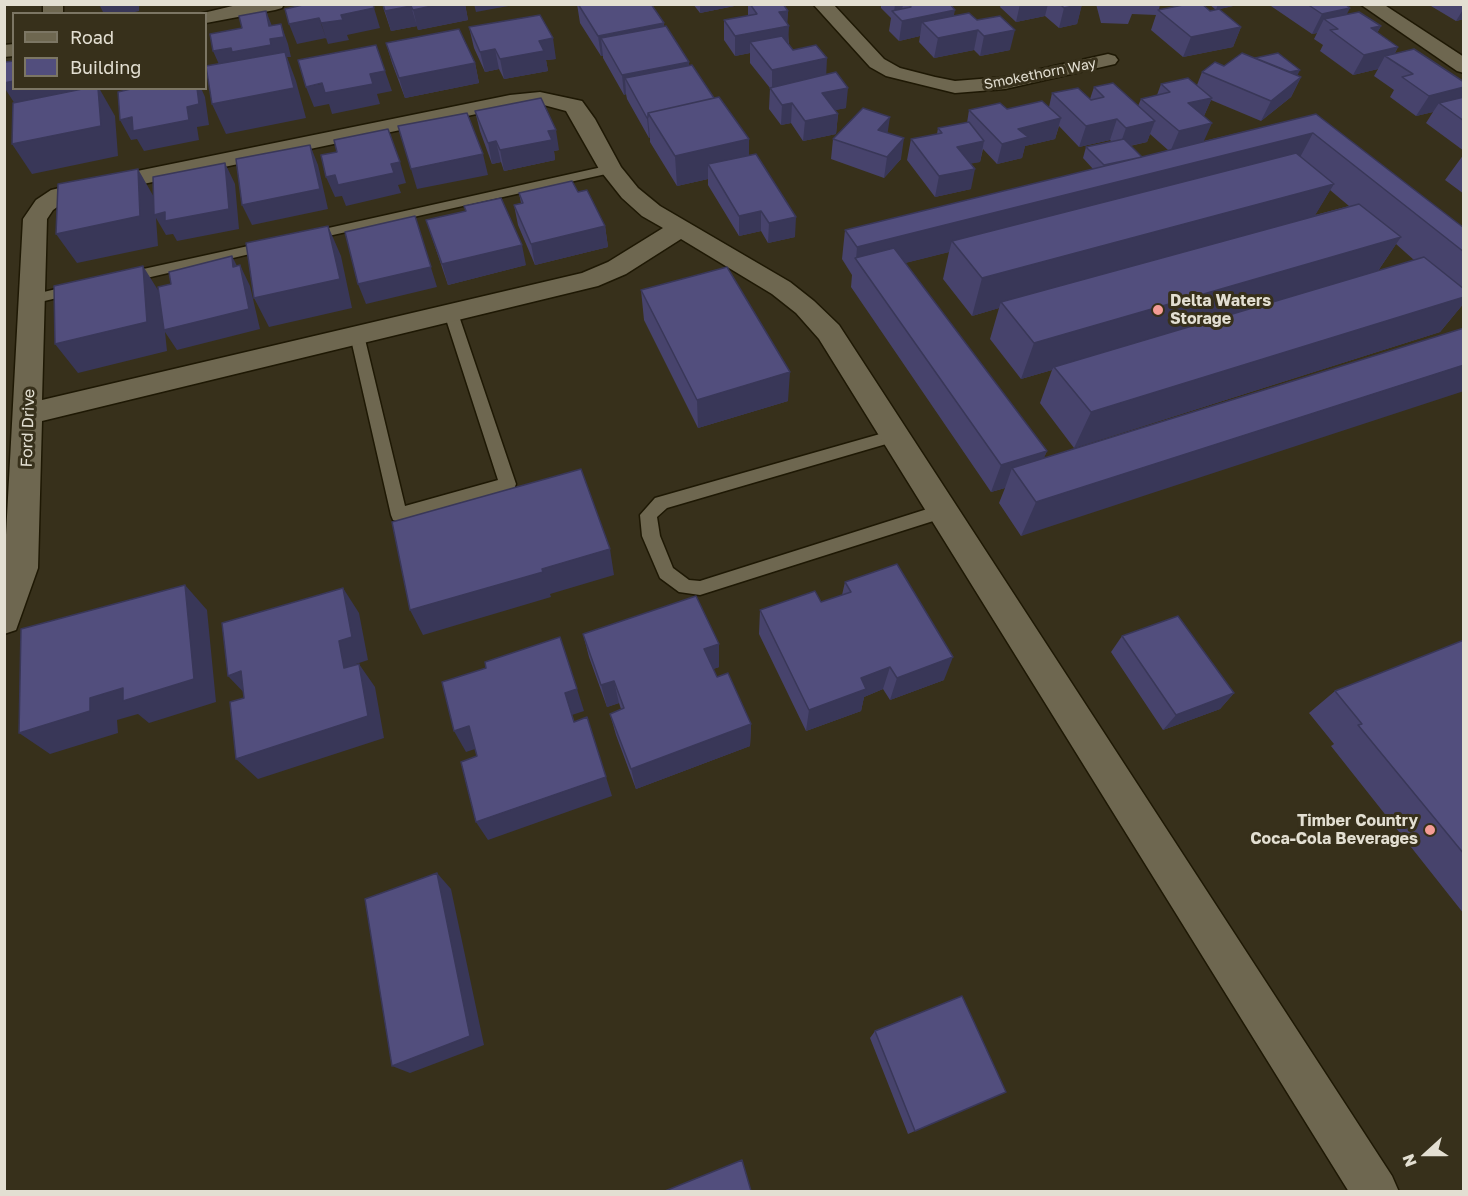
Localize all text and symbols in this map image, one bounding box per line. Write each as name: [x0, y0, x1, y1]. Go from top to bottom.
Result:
legend: [12, 12, 207, 90]
text: Road: [70, 26, 114, 48]
street label: Smokethorn Way: [982, 55, 1098, 93]
text: Building: [70, 56, 141, 78]
place label: Delta Waters Storage: [1170, 291, 1271, 329]
marker: Delta Waters Storage: [1151, 303, 1165, 317]
street label: Ford Drive: [17, 388, 39, 468]
place label: Timber Country Coca-Cola Beverages: [1250, 811, 1418, 849]
marker: Timber Country Coca-Cola Beverages: [1423, 823, 1437, 837]
north arrow: [1396, 1124, 1456, 1184]
text: N: [1398, 1151, 1421, 1170]

